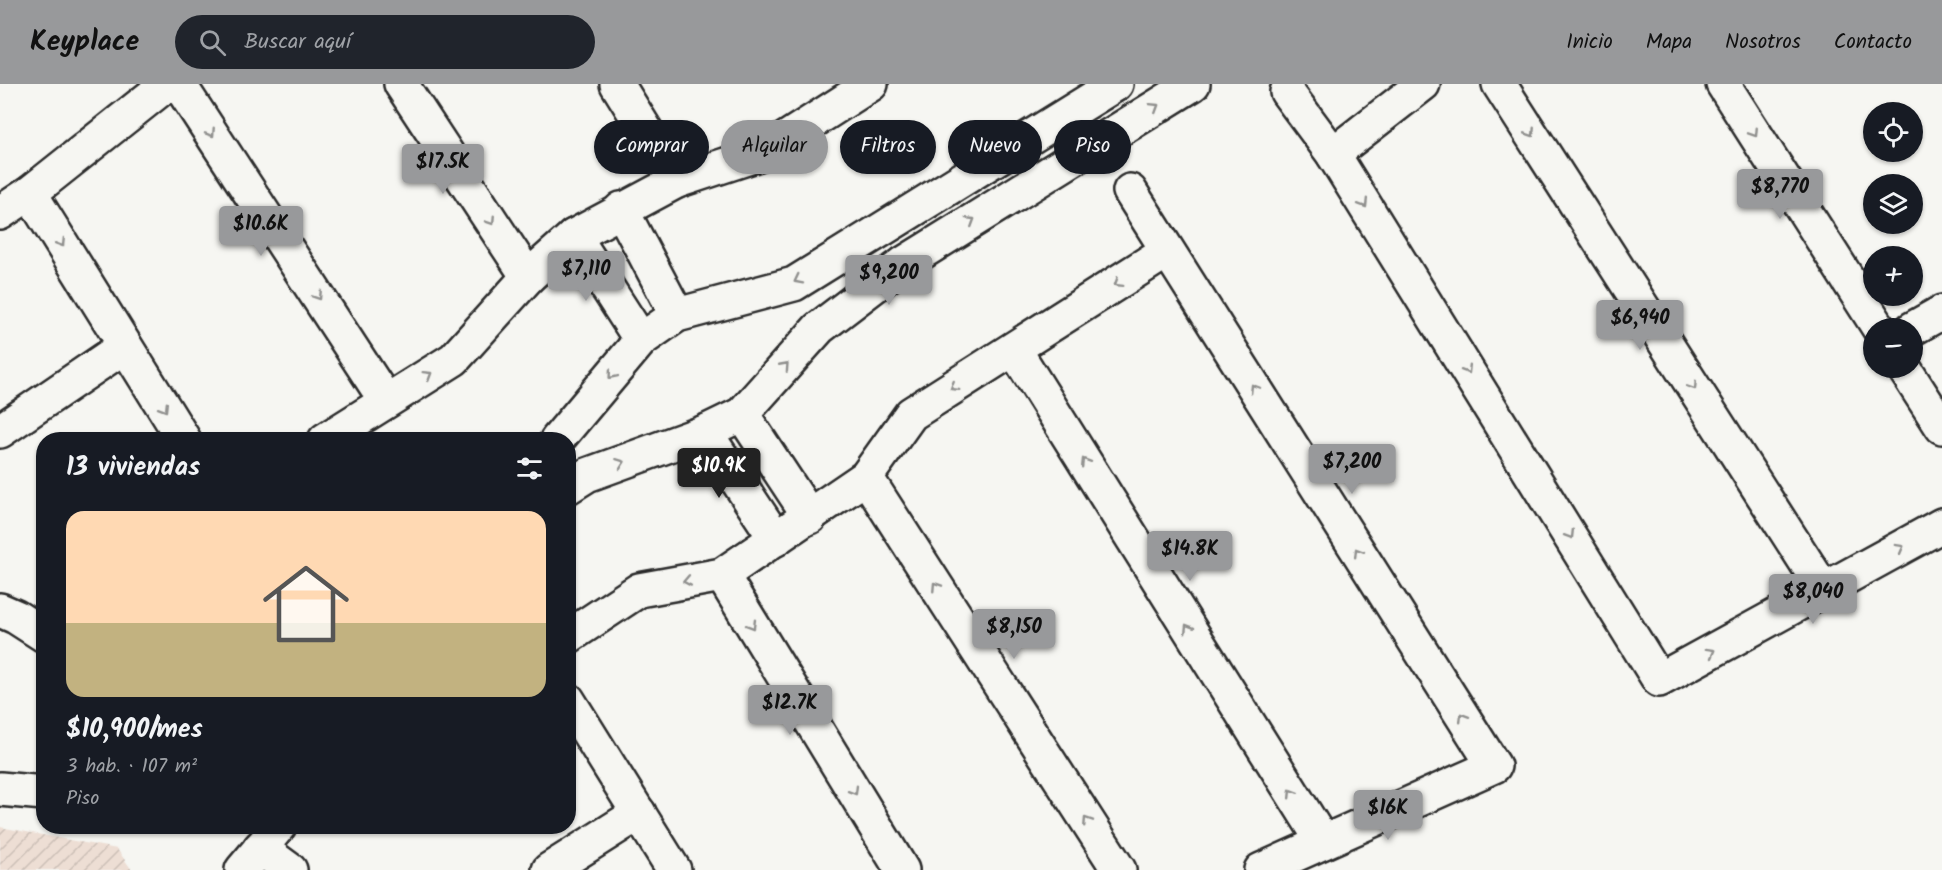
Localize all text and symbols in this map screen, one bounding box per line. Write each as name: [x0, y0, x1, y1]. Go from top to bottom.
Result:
search box: [175, 15, 595, 69]
text: Keyplace: [30, 20, 139, 65]
text: Buscar aquí: [244, 25, 351, 60]
icon: search: [196, 26, 229, 59]
text: Inicio: [1566, 26, 1613, 59]
text: Mapa: [1646, 26, 1692, 59]
text: Nosotros: [1725, 26, 1801, 59]
text: Contacto: [1834, 26, 1912, 59]
map controls: [1863, 102, 1923, 378]
button: locate: [1863, 102, 1923, 162]
one-way arrow: [1149, 103, 1159, 115]
chip: Comprar: [594, 120, 709, 174]
chip: Alquilar: [721, 120, 828, 174]
chip: Filtros: [840, 120, 936, 174]
chip: Nuevo: [948, 120, 1042, 174]
chip: Piso: [1054, 120, 1131, 174]
one-way arrow: [203, 127, 215, 137]
one-way arrow: [1523, 127, 1535, 137]
one-way arrow: [1747, 127, 1759, 137]
pin: $17.5K: [394, 144, 492, 195]
text: $17.5K: [416, 147, 470, 179]
pin: $8,770: [1731, 169, 1829, 220]
text: $8,770: [1751, 172, 1809, 204]
button: layers: [1863, 174, 1923, 234]
one-way arrow: [1357, 198, 1369, 208]
pin: $10.6K: [212, 206, 310, 257]
text: $10.6K: [233, 209, 289, 241]
one-way arrow: [484, 214, 495, 225]
one-way arrow: [965, 217, 975, 229]
one-way arrow: [54, 237, 66, 247]
button: +: [1863, 246, 1923, 306]
pin: $7,110: [537, 251, 635, 302]
text: $7,110: [562, 254, 610, 286]
pin: $9,200: [840, 255, 938, 306]
text: $9,200: [859, 258, 919, 290]
one-way arrow: [794, 273, 804, 284]
one-way arrow: [1114, 275, 1124, 287]
one-way arrow: [310, 290, 322, 300]
pin: $6,940: [1591, 300, 1689, 351]
text: $6,940: [1610, 303, 1670, 335]
button: −: [1863, 318, 1923, 378]
one-way arrow: [778, 362, 789, 373]
one-way arrow: [1459, 364, 1471, 374]
one-way arrow: [608, 368, 619, 379]
one-way arrow: [422, 371, 432, 383]
one-way arrow: [949, 380, 960, 391]
one-way arrow: [1685, 380, 1697, 390]
one-way arrow: [1250, 384, 1261, 395]
one-way arrow: [157, 402, 168, 413]
pin: $7,200: [1303, 444, 1401, 495]
text: 13 viviendas: [66, 447, 200, 489]
text: $7,200: [1323, 447, 1381, 479]
pin: $10.9K: [670, 448, 768, 499]
text: $10.9K: [691, 451, 747, 483]
icon: filters: [513, 452, 546, 485]
one-way arrow: [615, 457, 626, 470]
one-way arrow: [1080, 458, 1092, 468]
one-way arrow: [1562, 529, 1573, 540]
pin: $14.8K: [1141, 531, 1239, 582]
text: $14.8K: [1161, 534, 1219, 566]
one-way arrow: [1894, 544, 1904, 555]
one-way arrow: [1355, 548, 1366, 559]
icon: home: [252, 550, 360, 658]
one-way arrow: [682, 574, 692, 587]
pin: $8,040: [1764, 574, 1862, 625]
text: $8,040: [1783, 577, 1843, 609]
one-way arrow: [932, 582, 943, 593]
pin: $8,150: [965, 609, 1063, 660]
text: $8,150: [986, 612, 1042, 644]
one-way arrow: [745, 619, 757, 629]
one-way arrow: [1185, 623, 1196, 634]
one-way arrow: [1704, 648, 1715, 659]
pin: $12.7K: [741, 685, 839, 736]
text: $12.7K: [762, 688, 818, 720]
text: $10,900/mes: [66, 709, 203, 751]
one-way arrow: [1458, 713, 1470, 723]
text: 3 hab. · 107 m²: [66, 751, 197, 783]
text: Piso: [66, 783, 99, 815]
one-way arrow: [846, 785, 858, 795]
one-way arrow: [1287, 789, 1299, 799]
pin: $16K: [1352, 790, 1424, 841]
text: $16K: [1368, 793, 1408, 825]
one-way arrow: [1083, 817, 1095, 827]

